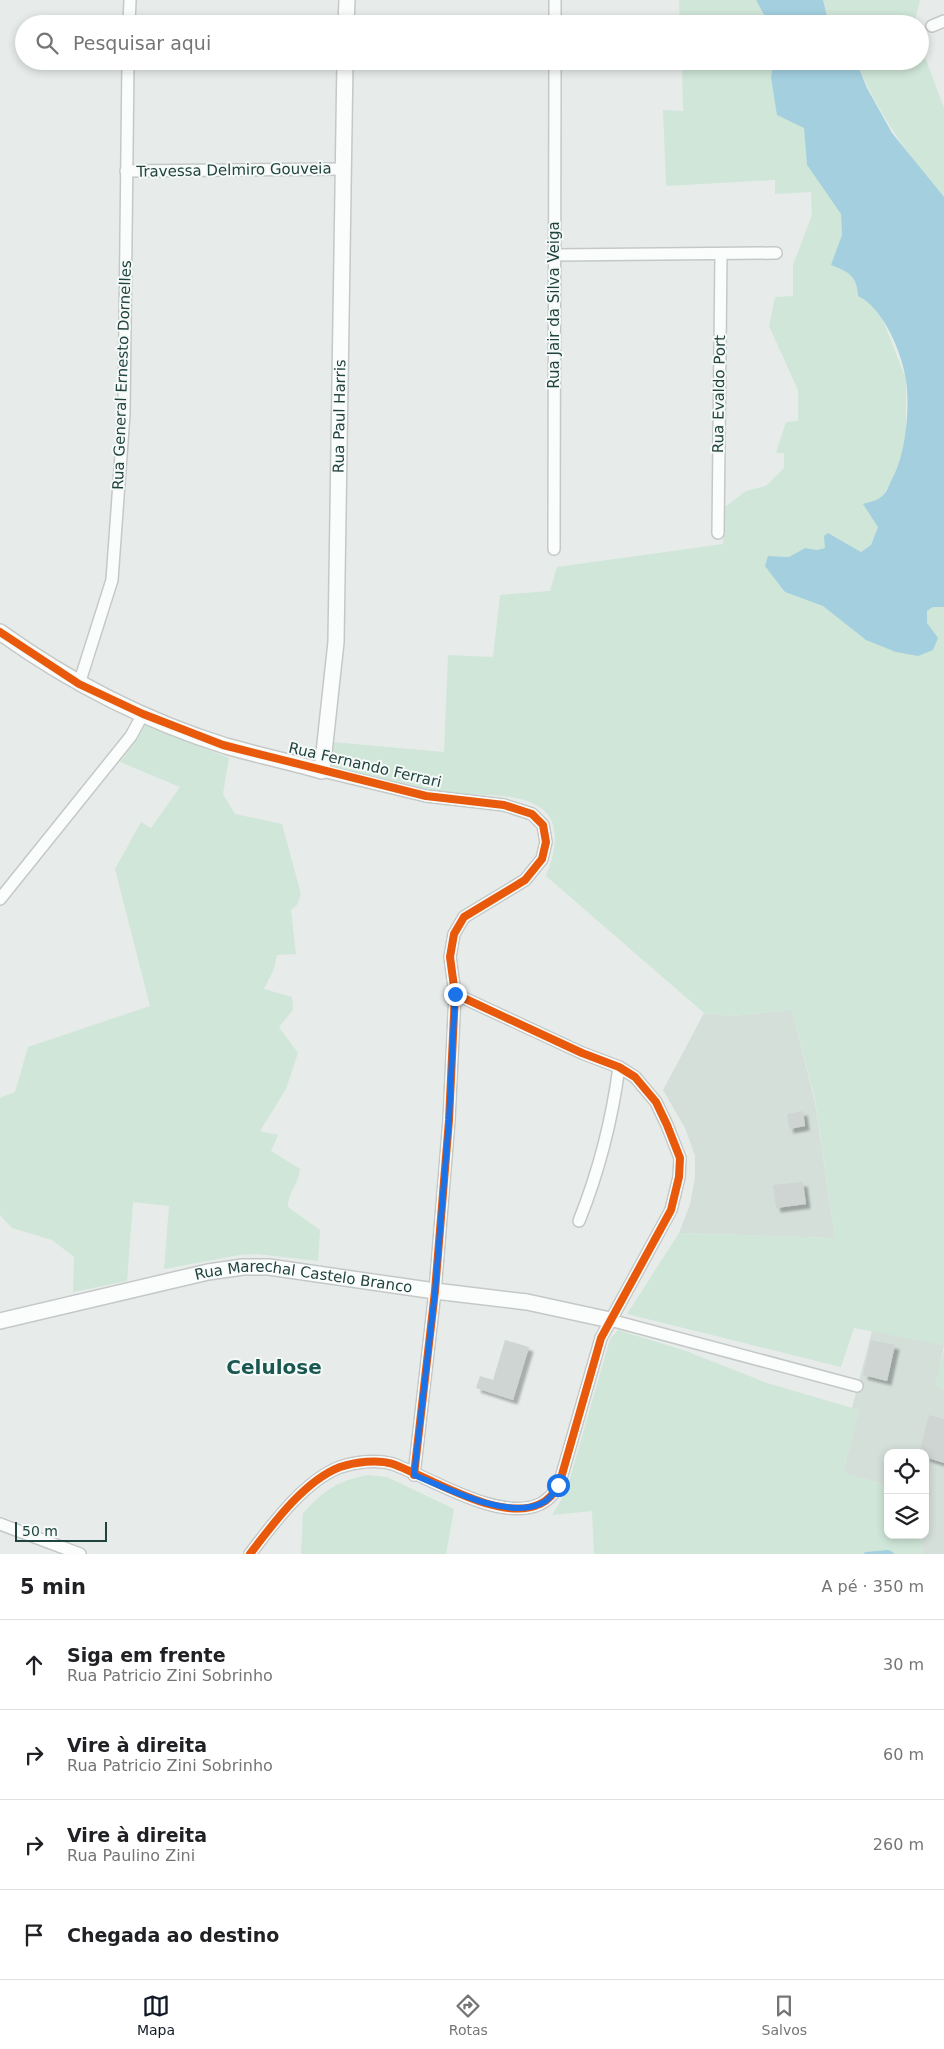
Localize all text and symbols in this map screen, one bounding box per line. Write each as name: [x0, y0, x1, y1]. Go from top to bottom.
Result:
search box: [15, 15, 929, 70]
icon: search: [33, 29, 61, 57]
text: Pesquisar aqui: [73, 32, 211, 54]
street label: Travessa Delmiro Gouveia: [135, 159, 332, 181]
street label: Rua Jair da Silva Veiga: [545, 221, 563, 389]
street label: Rua General Ernesto Dornelles: [109, 260, 135, 490]
street label: Rua Evaldo Port: [709, 335, 729, 453]
street label: Rua Paul Harris: [330, 359, 349, 473]
street label: Rua Fernando Ferrari: [287, 739, 443, 791]
route end: [444, 983, 467, 1006]
street label: Rua Marechal Castelo Branco: [193, 1258, 414, 1297]
district label: Celulose: [226, 1355, 322, 1379]
map controls: [884, 1449, 929, 1539]
button: locate: [884, 1449, 929, 1494]
route start: [547, 1474, 570, 1497]
button: layers: [884, 1494, 929, 1539]
scale bar: [15, 1519, 108, 1542]
text: 50 m: [22, 1523, 58, 1539]
text: 5 min: [20, 1575, 86, 1599]
text: A pé · 350 m: [822, 1577, 924, 1596]
text: Siga em frente: [67, 1644, 226, 1666]
icon: ahead: [20, 1651, 48, 1679]
text: 30 m: [883, 1655, 924, 1674]
text: Rua Patricio Zini Sobrinho: [67, 1666, 273, 1685]
text: Vire à direita: [67, 1734, 207, 1756]
icon: right: [20, 1741, 48, 1769]
text: 60 m: [883, 1745, 924, 1764]
text: Rua Patricio Zini Sobrinho: [67, 1756, 273, 1775]
text: Vire à direita: [67, 1824, 207, 1846]
icon: right: [20, 1831, 48, 1859]
text: 260 m: [873, 1835, 924, 1854]
text: Rua Paulino Zini: [67, 1846, 195, 1865]
icon: arrive: [20, 1921, 48, 1949]
text: Chegada ao destino: [67, 1924, 279, 1946]
tab: Mapa: [137, 1992, 175, 2038]
tab: Rotas: [449, 1992, 488, 2038]
tab: Salvos: [762, 1992, 807, 2038]

